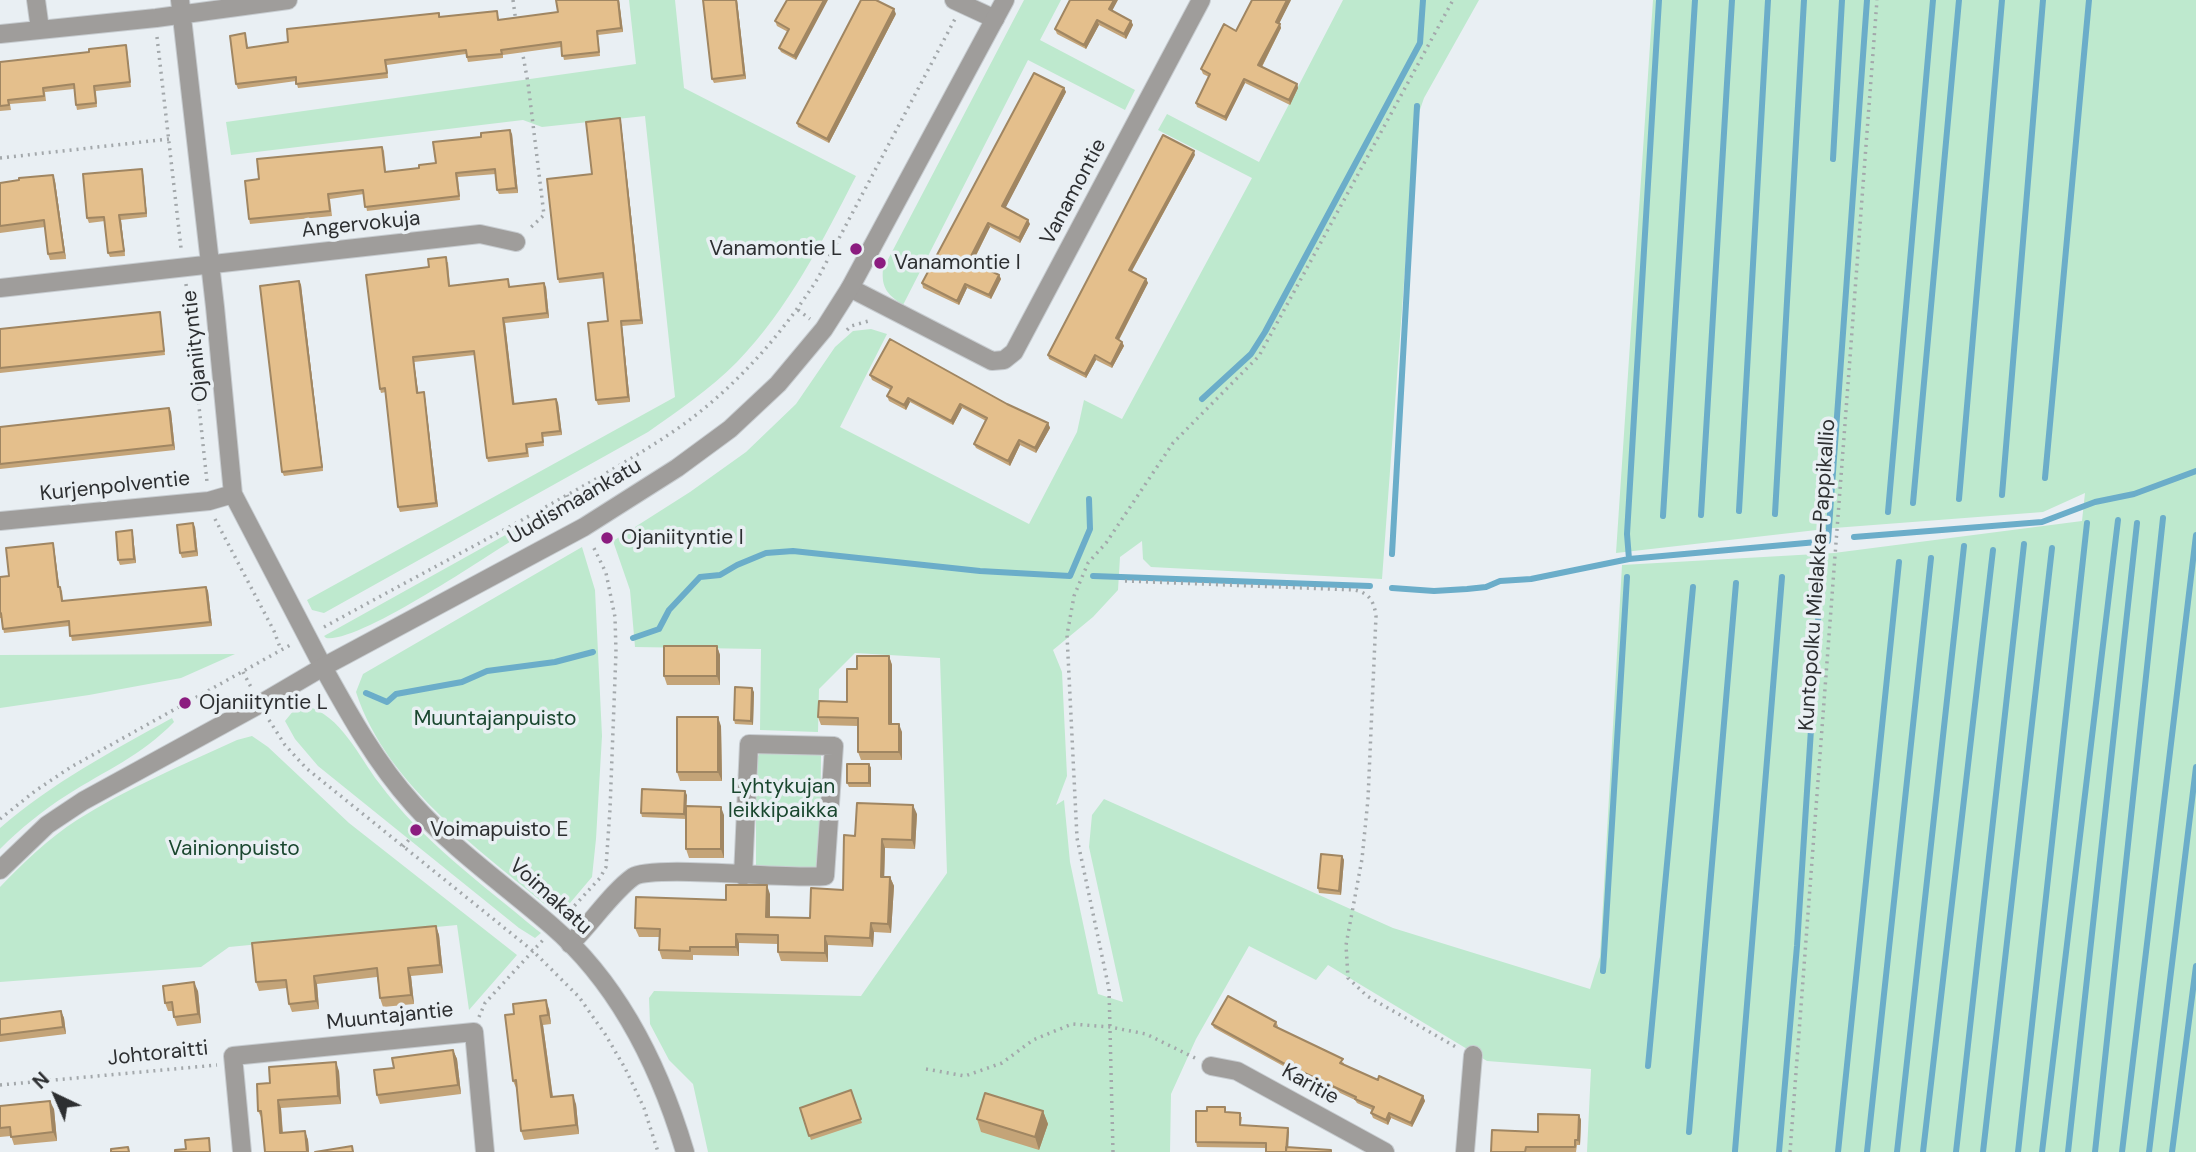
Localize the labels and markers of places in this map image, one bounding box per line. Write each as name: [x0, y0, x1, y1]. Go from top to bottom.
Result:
place label: Vanamontie L: [709, 236, 842, 262]
marker: Vanamontie L: [848, 241, 864, 257]
place label: Vanamontie I: [894, 250, 1021, 276]
marker: Vanamontie I: [872, 255, 888, 271]
place label: Ojaniityntie I: [621, 525, 744, 551]
marker: Ojaniityntie I: [599, 530, 615, 546]
place label: Ojaniityntie L: [199, 690, 328, 716]
marker: Ojaniityntie L: [177, 695, 193, 711]
place label: Voimapuisto E: [430, 817, 568, 843]
marker: Voimapuisto E: [408, 822, 424, 838]

